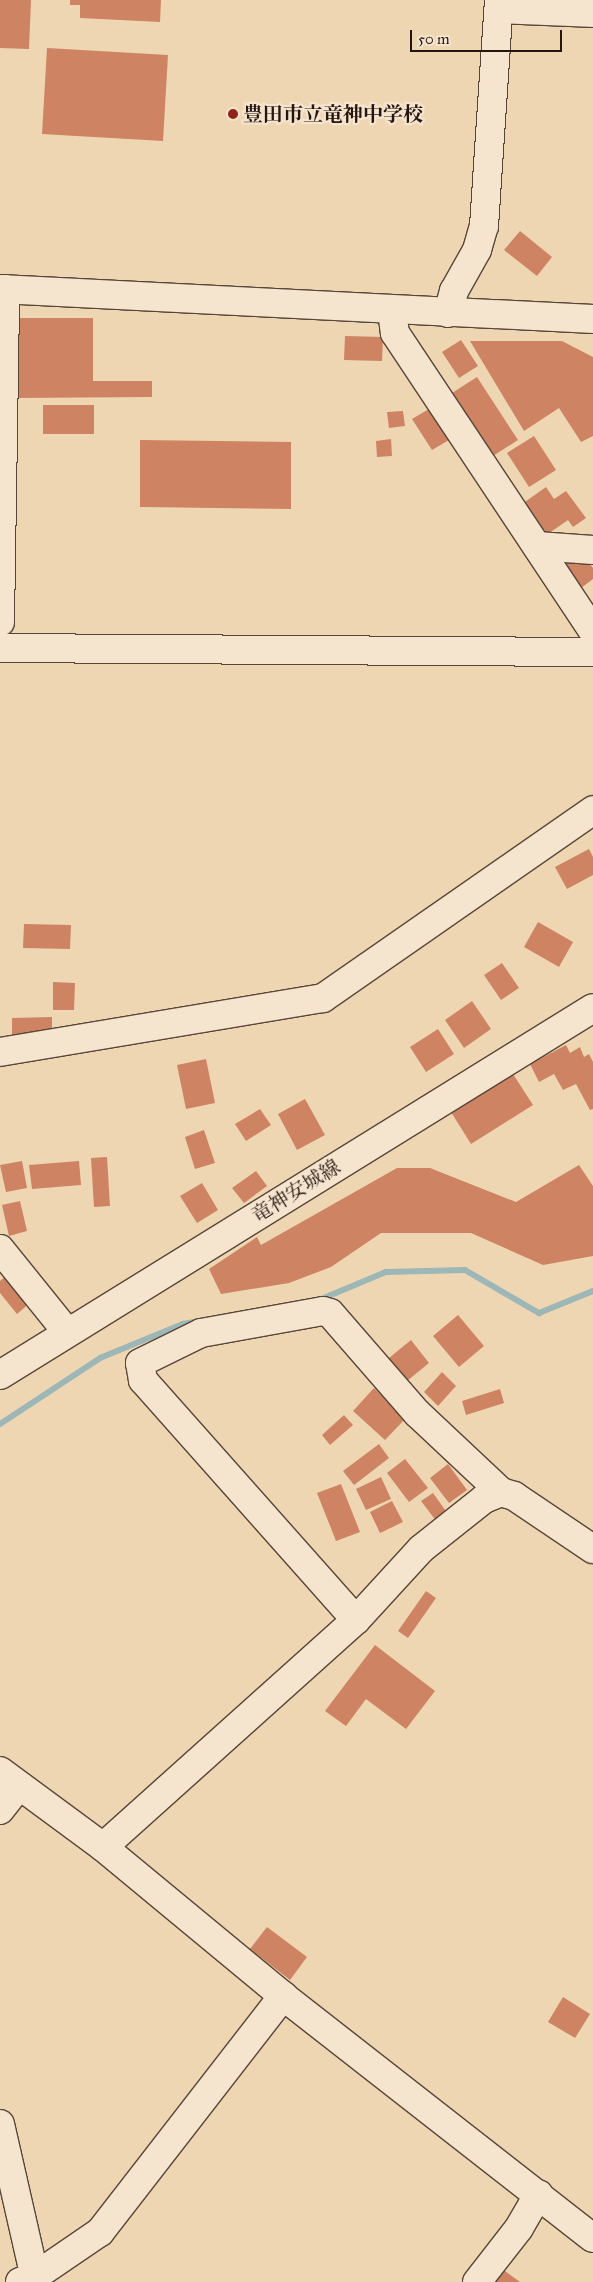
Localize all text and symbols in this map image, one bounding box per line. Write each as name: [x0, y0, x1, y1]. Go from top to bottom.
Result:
scale bar: [413, 20, 566, 52]
text: 50 m: [418, 30, 450, 48]
place label: 豊田市立竜神中学校: [243, 102, 423, 126]
marker: 豊田市立竜神中学校: [227, 108, 239, 120]
street label: 竜神安城線: [247, 1154, 345, 1228]

